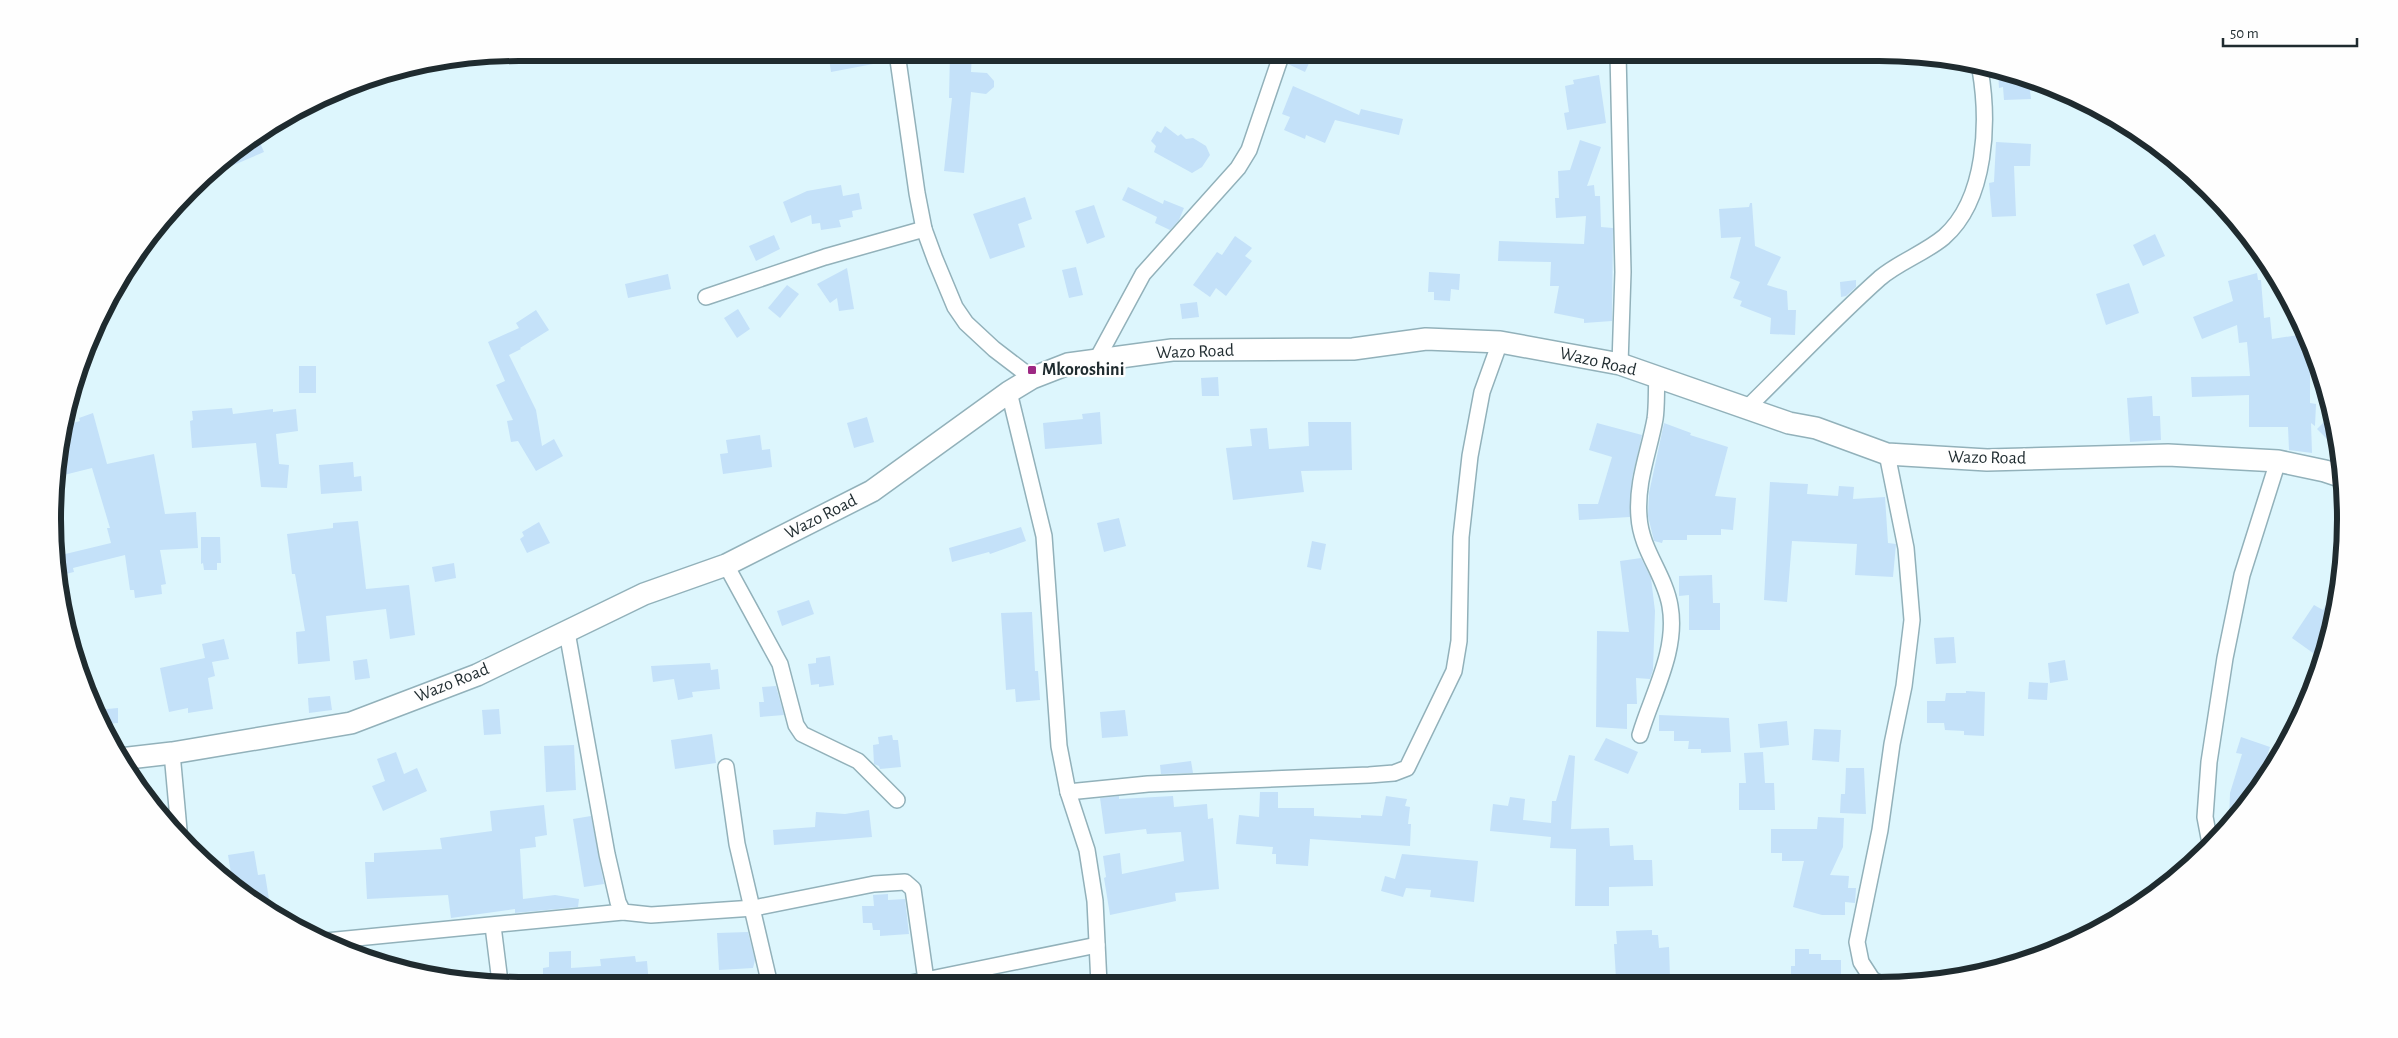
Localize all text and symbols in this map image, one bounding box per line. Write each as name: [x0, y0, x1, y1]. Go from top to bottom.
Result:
scale bar: [2223, 15, 2357, 47]
text: 50 m: [2230, 26, 2259, 41]
street label: Wazo Road: [1156, 342, 1234, 362]
street label: Wazo Road: [1558, 344, 1638, 380]
place label: Mkoroshini: [1042, 361, 1124, 379]
marker: Mkoroshini: [1026, 364, 1038, 376]
street label: Wazo Road: [1948, 448, 2026, 468]
street label: Wazo Road: [782, 491, 860, 543]
street label: Wazo Road: [412, 660, 492, 706]

